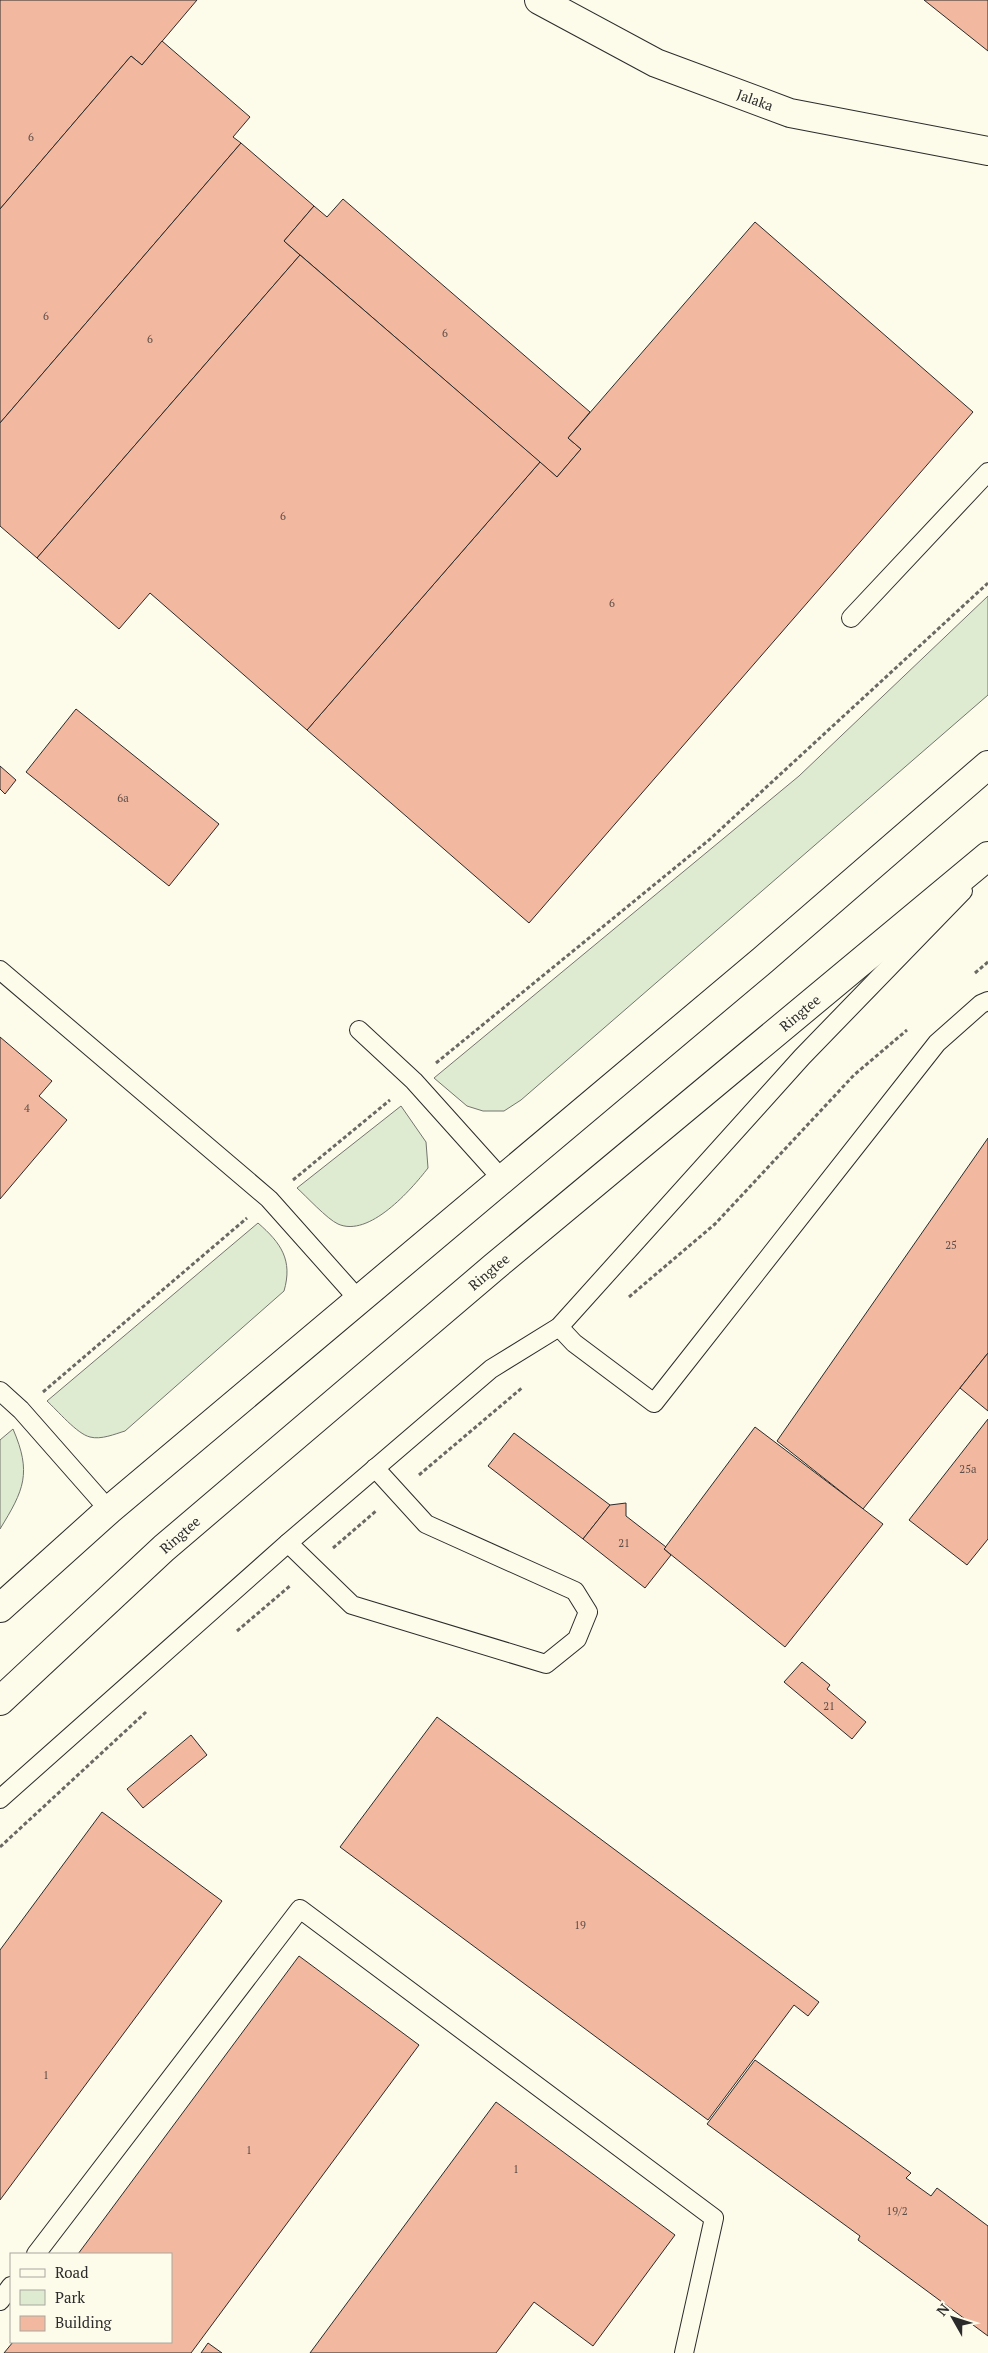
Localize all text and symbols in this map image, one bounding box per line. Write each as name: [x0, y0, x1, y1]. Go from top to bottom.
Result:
street label: Jalaka: [734, 84, 776, 115]
house number: 6: [28, 130, 34, 144]
house number: 6: [43, 309, 49, 323]
house number: 6: [442, 326, 448, 340]
house number: 6: [147, 332, 153, 346]
house number: 6: [280, 509, 286, 523]
house number: 6: [609, 596, 615, 610]
house number: 6a: [117, 791, 129, 805]
street label: Ringtee: [775, 990, 824, 1035]
house number: 4: [24, 1101, 30, 1115]
house number: 25: [945, 1238, 957, 1252]
street label: Ringtee: [464, 1249, 513, 1294]
house number: 25a: [959, 1462, 977, 1476]
street label: Ringtee: [155, 1512, 204, 1558]
house number: 21: [618, 1536, 630, 1550]
house number: 21: [823, 1699, 835, 1713]
house number: 19: [574, 1918, 586, 1932]
house number: 1: [43, 2068, 49, 2082]
house number: 1: [246, 2143, 252, 2157]
house number: 1: [513, 2162, 519, 2176]
house number: 19/2: [886, 2204, 908, 2218]
legend: [10, 2253, 172, 2343]
text: Road: [55, 2262, 88, 2282]
text: Park: [55, 2287, 85, 2307]
north arrow: [928, 2293, 978, 2343]
text: N: [932, 2299, 953, 2320]
text: Building: [55, 2312, 113, 2332]

